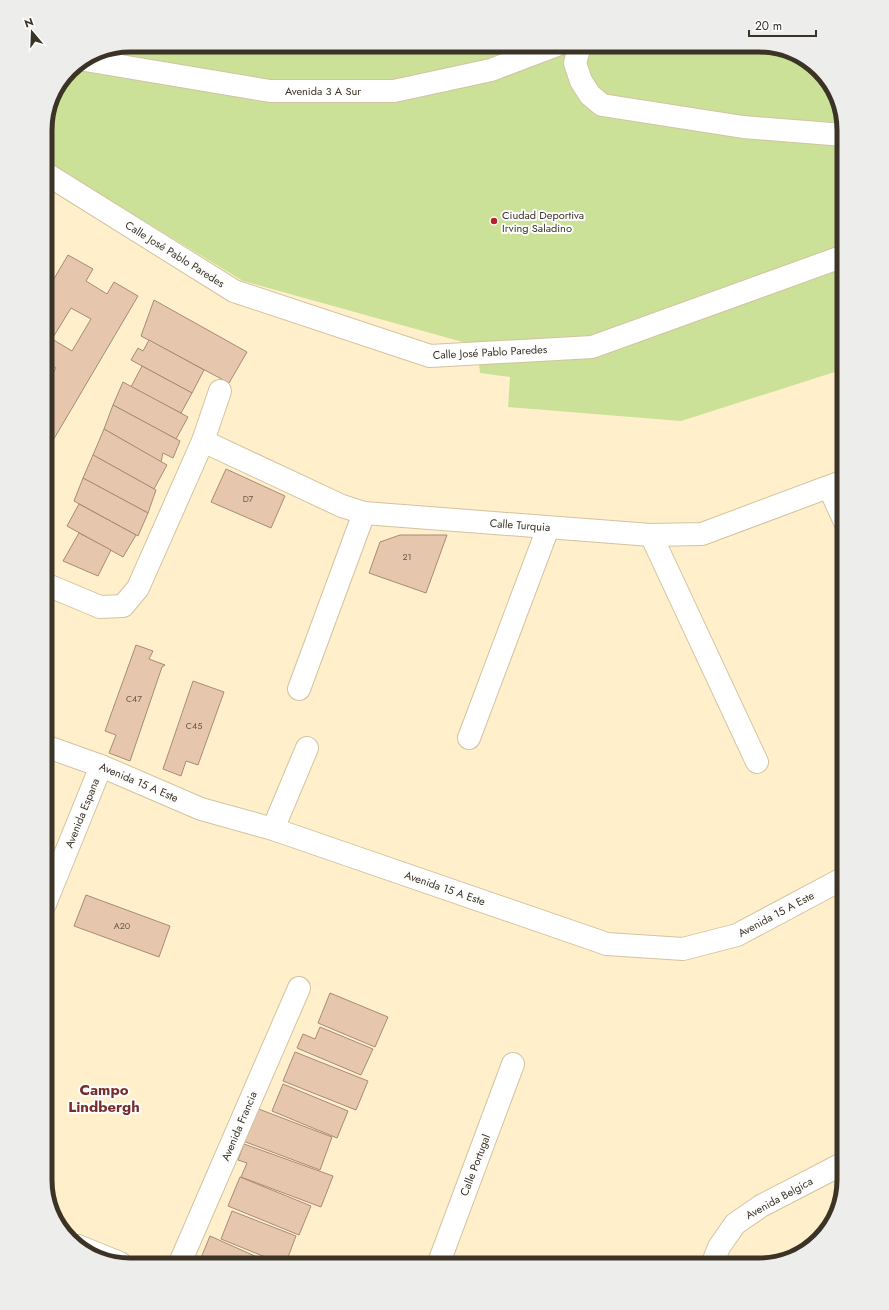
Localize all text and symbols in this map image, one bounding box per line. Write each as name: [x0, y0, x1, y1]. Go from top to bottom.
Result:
north arrow: [12, 12, 52, 52]
scale bar: [749, 12, 816, 38]
text: N: [22, 14, 35, 32]
text: 20 m: [755, 17, 782, 35]
street label: Avenida 3 A Sur: [285, 83, 361, 99]
place label: Ciudad Deportiva Irving Saladino: [502, 207, 584, 236]
marker: Ciudad Deportiva Irving Saladino: [489, 216, 499, 226]
street label: Calle José Pablo Paredes: [122, 217, 228, 291]
street label: Calle José Pablo Paredes: [432, 341, 548, 363]
house number: D7: [243, 492, 254, 505]
street label: Calle Turquia: [489, 515, 551, 535]
house number: 21: [402, 550, 412, 563]
house number: C47: [126, 692, 142, 705]
house number: C45: [186, 719, 202, 732]
street label: Avenida 15 A Este: [97, 758, 181, 806]
street label: Avenida Espana: [61, 776, 103, 850]
street label: Avenida 15 A Este: [403, 867, 488, 909]
street label: Avenida 15 A Este: [735, 887, 817, 941]
house number: A20: [114, 919, 131, 932]
district label: Campo Lindbergh: [68, 1079, 140, 1118]
street label: Avenida Francia: [217, 1089, 261, 1163]
street label: Calle Portugal: [456, 1132, 494, 1198]
street label: Avenida Belgica: [743, 1173, 815, 1223]

